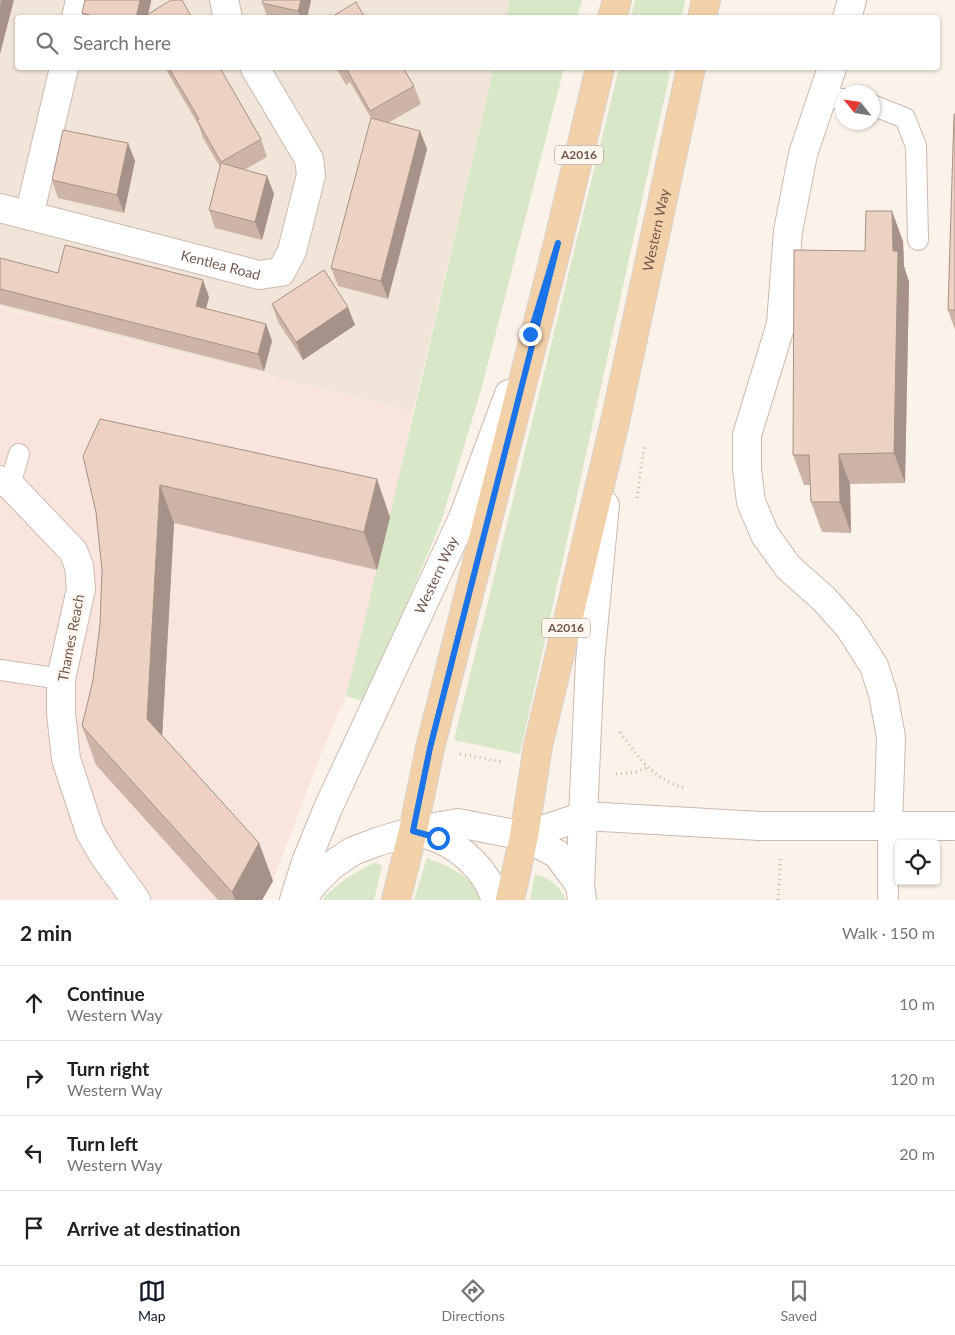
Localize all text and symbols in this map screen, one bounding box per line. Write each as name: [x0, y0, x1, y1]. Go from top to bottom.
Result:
search box: [15, 15, 940, 70]
icon: search: [33, 29, 61, 57]
text: Search here: [73, 31, 171, 54]
north arrow: [835, 85, 880, 130]
road number: A2016: [555, 146, 603, 164]
street label: Western Way: [639, 186, 673, 273]
street label: Kentlea Road: [179, 246, 262, 283]
route end: [519, 323, 542, 346]
street label: Western Way: [411, 533, 462, 616]
street label: Thames Reach: [54, 593, 87, 683]
road number: A2016: [542, 618, 590, 638]
route start: [427, 827, 450, 850]
map controls: [895, 840, 940, 885]
button: locate: [895, 840, 940, 885]
text: 2 min: [20, 920, 72, 945]
text: Walk · 150 m: [842, 923, 935, 942]
text: Continue: [67, 982, 145, 1005]
icon: ahead: [20, 989, 48, 1017]
text: 10 m: [899, 994, 935, 1013]
text: Western Way: [67, 1005, 163, 1024]
text: Turn right: [67, 1057, 149, 1080]
icon: right: [20, 1064, 48, 1092]
text: 120 m: [890, 1069, 935, 1088]
text: Western Way: [67, 1080, 163, 1099]
text: Turn left: [67, 1132, 138, 1155]
icon: left: [20, 1139, 48, 1167]
text: 20 m: [899, 1144, 935, 1163]
text: Western Way: [67, 1155, 163, 1174]
icon: arrive: [20, 1214, 48, 1242]
text: Arrive at destination: [67, 1217, 240, 1240]
tab: Map: [138, 1277, 166, 1324]
tab: Directions: [442, 1277, 505, 1324]
tab: Saved: [781, 1277, 817, 1324]

